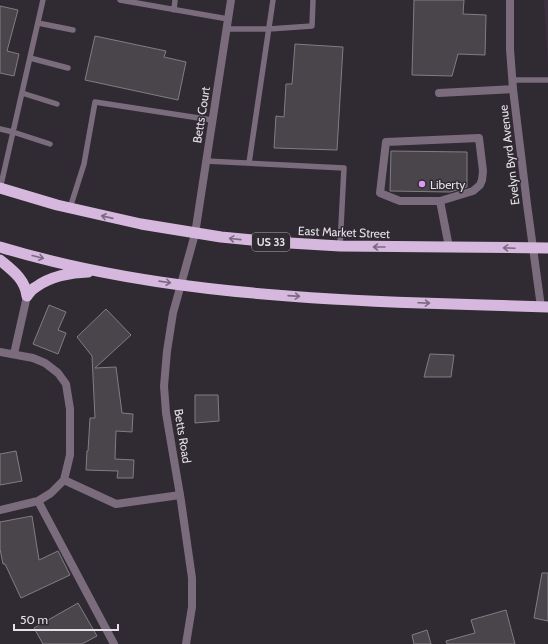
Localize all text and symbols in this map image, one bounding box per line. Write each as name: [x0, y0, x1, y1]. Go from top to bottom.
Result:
street label: Betts Court: [189, 86, 213, 144]
street label: Evelyn Byrd Avenue: [495, 104, 523, 206]
place label: Liberty: [430, 177, 465, 192]
marker: Liberty: [417, 179, 427, 189]
one-way arrow: [101, 212, 114, 220]
street label: East Market Street: [298, 223, 390, 241]
road number: US 33: [252, 233, 290, 251]
one-way arrow: [229, 235, 242, 242]
one-way arrow: [373, 243, 386, 251]
one-way arrow: [503, 244, 516, 252]
one-way arrow: [31, 254, 44, 261]
one-way arrow: [158, 278, 171, 286]
one-way arrow: [287, 293, 300, 300]
one-way arrow: [417, 299, 430, 306]
street label: Betts Road: [171, 408, 195, 464]
scale bar: [14, 606, 118, 632]
text: 50 m: [20, 612, 48, 627]

